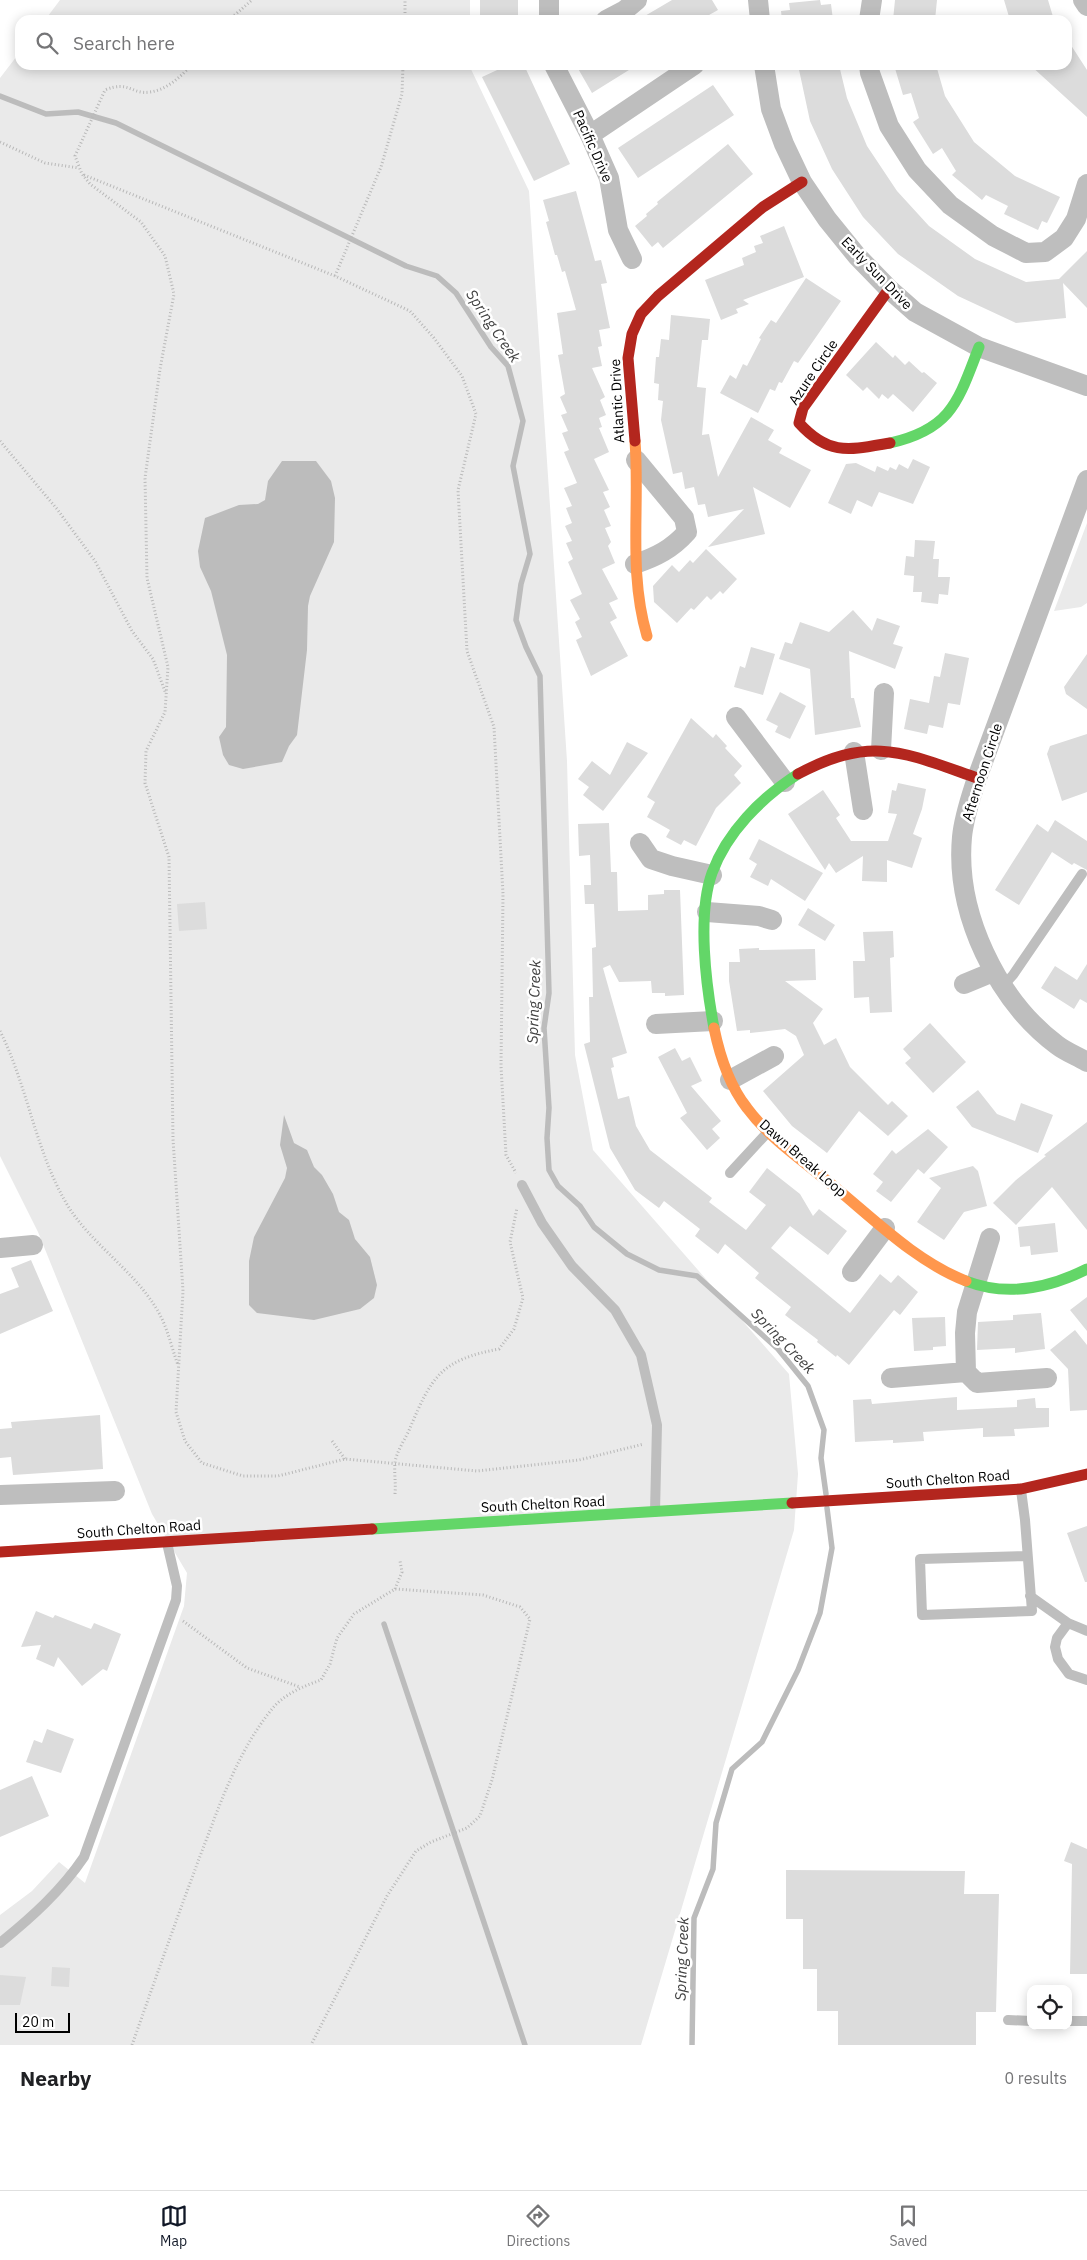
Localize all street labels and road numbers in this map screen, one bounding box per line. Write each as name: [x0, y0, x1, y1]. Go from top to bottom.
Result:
street label: Pacific Drive: [569, 107, 617, 185]
street label: Early Sun Drive: [838, 233, 917, 313]
street label: Azure Circle: [784, 335, 842, 408]
street label: Atlantic Drive: [606, 358, 628, 444]
street label: Afternoon Circle: [958, 720, 1006, 823]
street label: Dawn Break Loop: [756, 1115, 850, 1201]
street label: South Chelton Road: [885, 1466, 1011, 1492]
street label: South Chelton Road: [480, 1492, 606, 1516]
street label: South Chelton Road: [76, 1516, 202, 1542]

